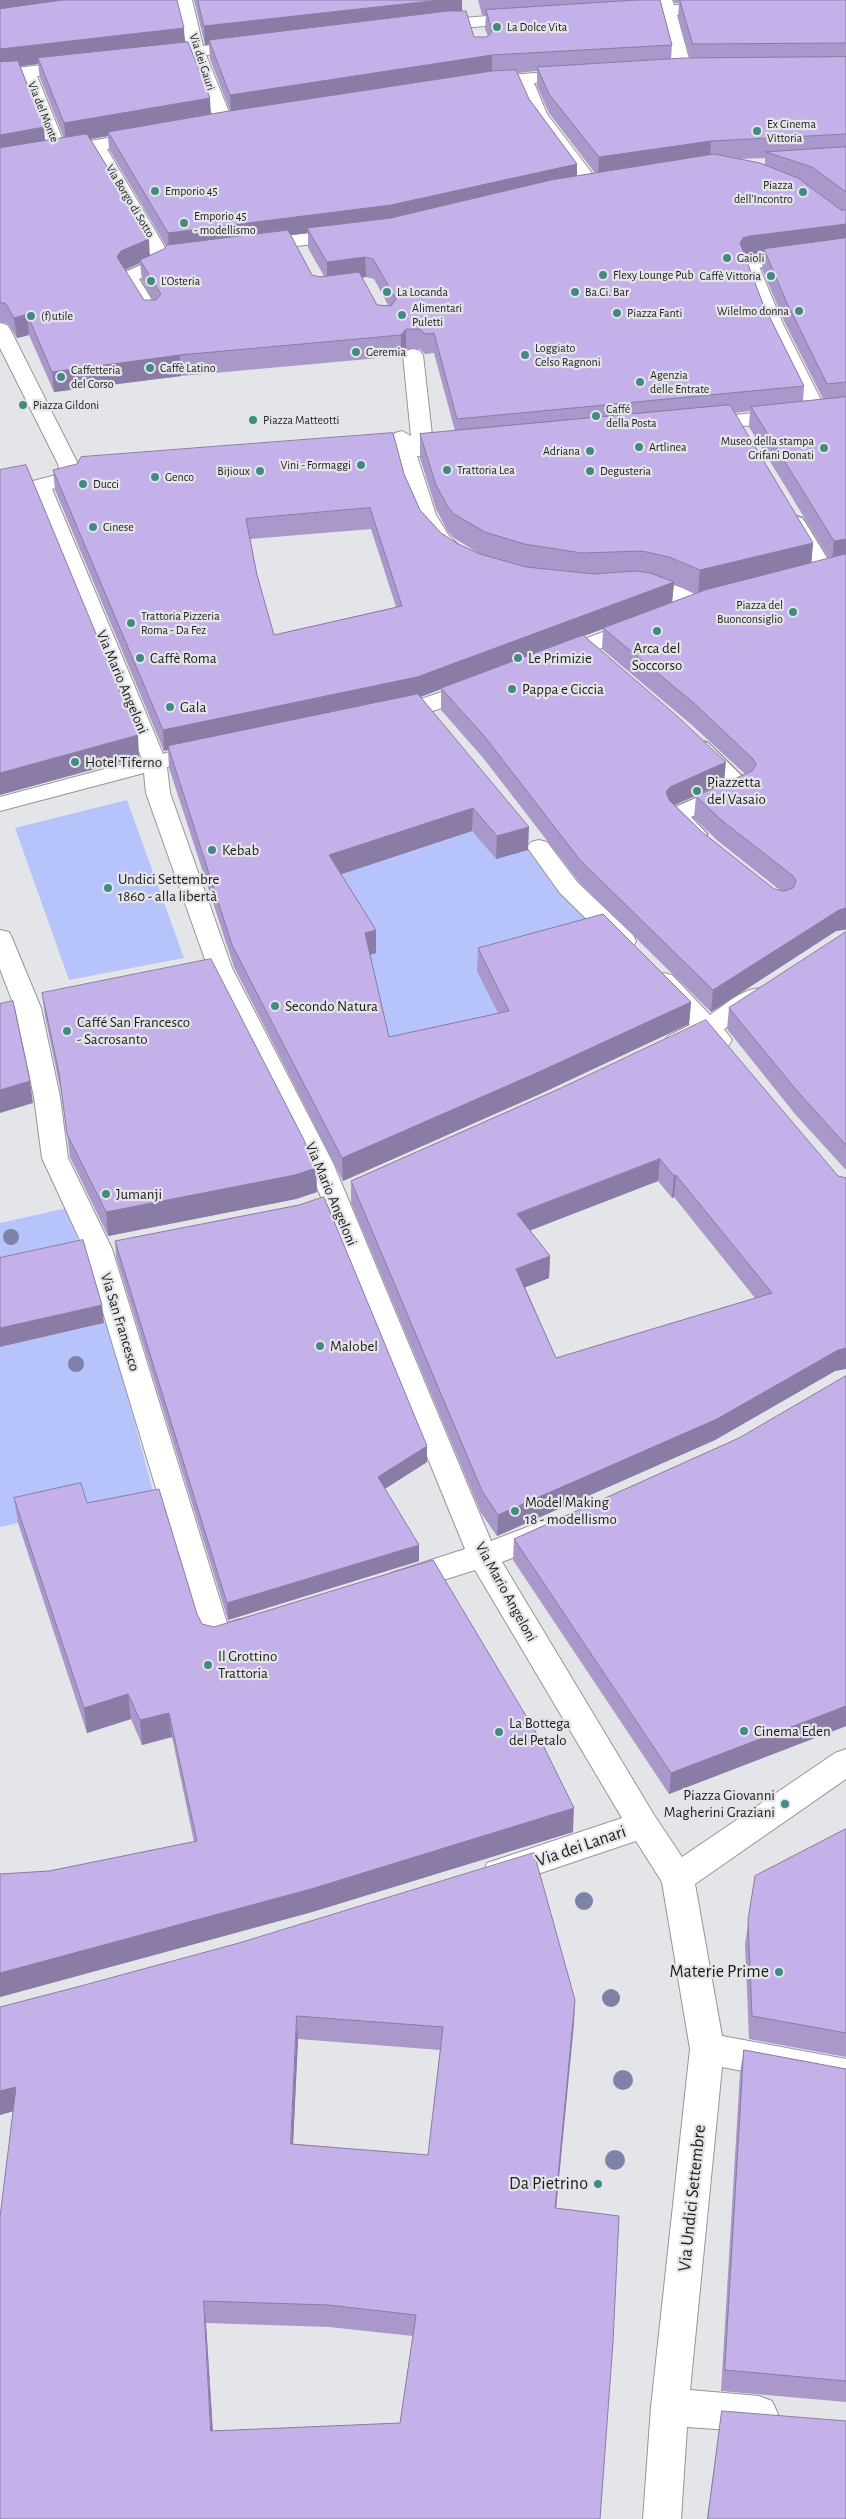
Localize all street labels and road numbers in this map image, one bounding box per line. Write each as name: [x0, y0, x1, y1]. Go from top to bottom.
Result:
street label: Via dei Gauri: [186, 32, 218, 92]
street label: Via del Monte: [24, 80, 62, 144]
street label: Via Borgo di Sotto: [103, 162, 157, 240]
street label: Via Mario Angeloni: [92, 627, 152, 737]
street label: Via Mario Angeloni: [301, 1139, 361, 1249]
street label: Via San Francesco: [97, 1271, 143, 1373]
street label: Via Mario Angeloni: [471, 1539, 541, 1645]
street label: Via dei Lanari: [533, 1820, 629, 1872]
street label: Via Undici Settembre: [674, 2124, 710, 2272]

